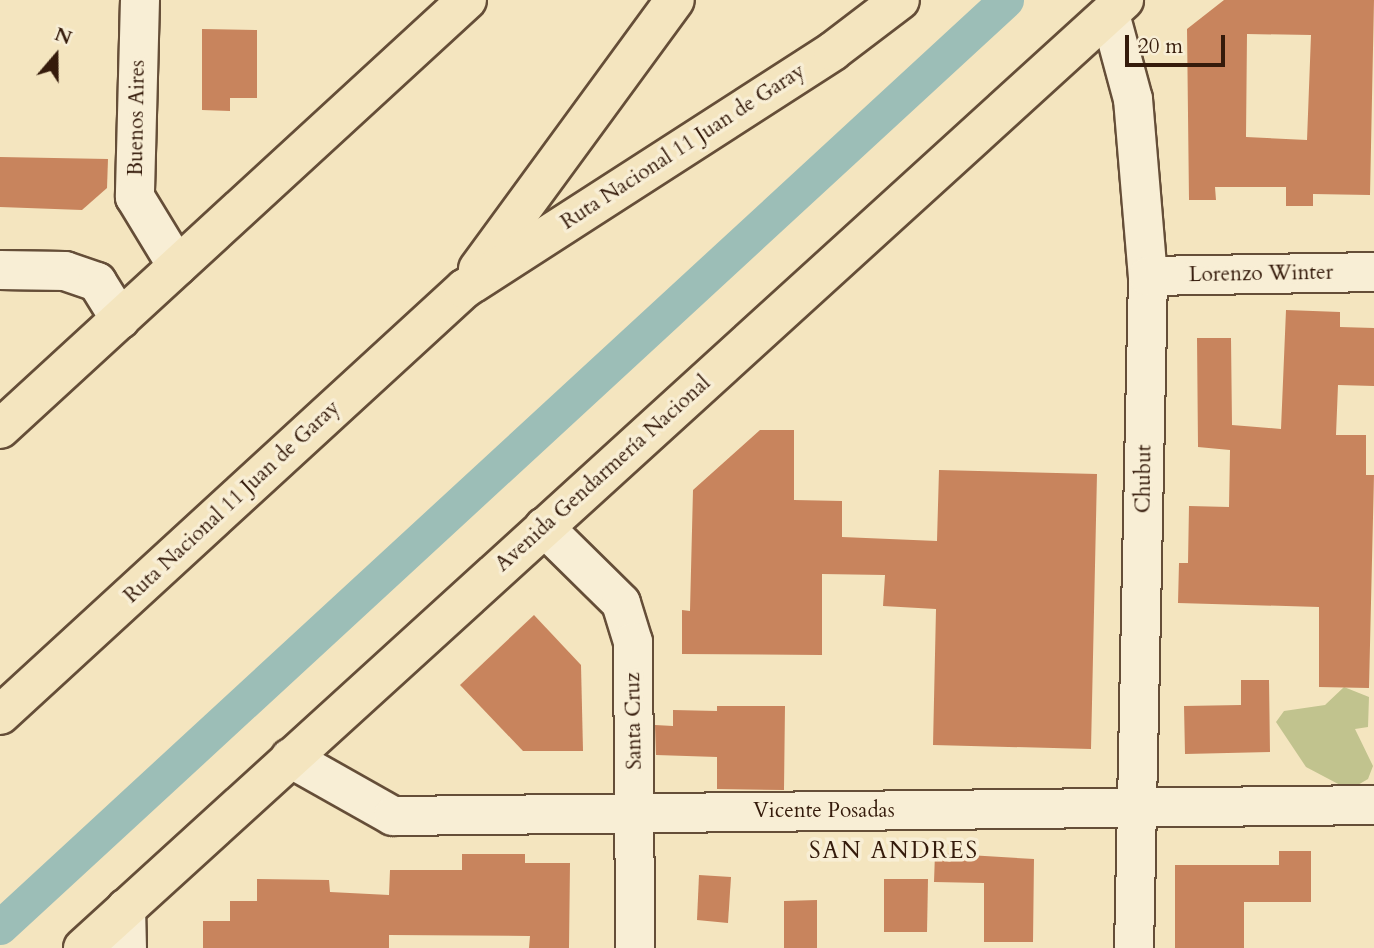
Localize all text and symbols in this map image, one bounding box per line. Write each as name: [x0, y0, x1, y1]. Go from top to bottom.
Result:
north arrow: [21, 21, 91, 91]
text: N: [51, 21, 75, 51]
scale bar: [1129, 21, 1229, 65]
text: 20 m: [1138, 32, 1183, 61]
street label: Ruta Nacional 11 Juan de Garay: [556, 59, 810, 235]
street label: Buenos Aires: [123, 60, 151, 176]
street label: Lorenzo Winter: [1189, 260, 1333, 288]
street label: Avenida Gendarmería Nacional: [490, 371, 716, 577]
street label: Ruta Nacional 11 Juan de Garay: [119, 395, 345, 609]
street label: Chubut: [1131, 445, 1157, 513]
street label: Santa Cruz: [621, 672, 647, 770]
street label: Vicente Posadas: [753, 798, 895, 824]
district label: SAN ANDRES: [810, 837, 978, 865]

